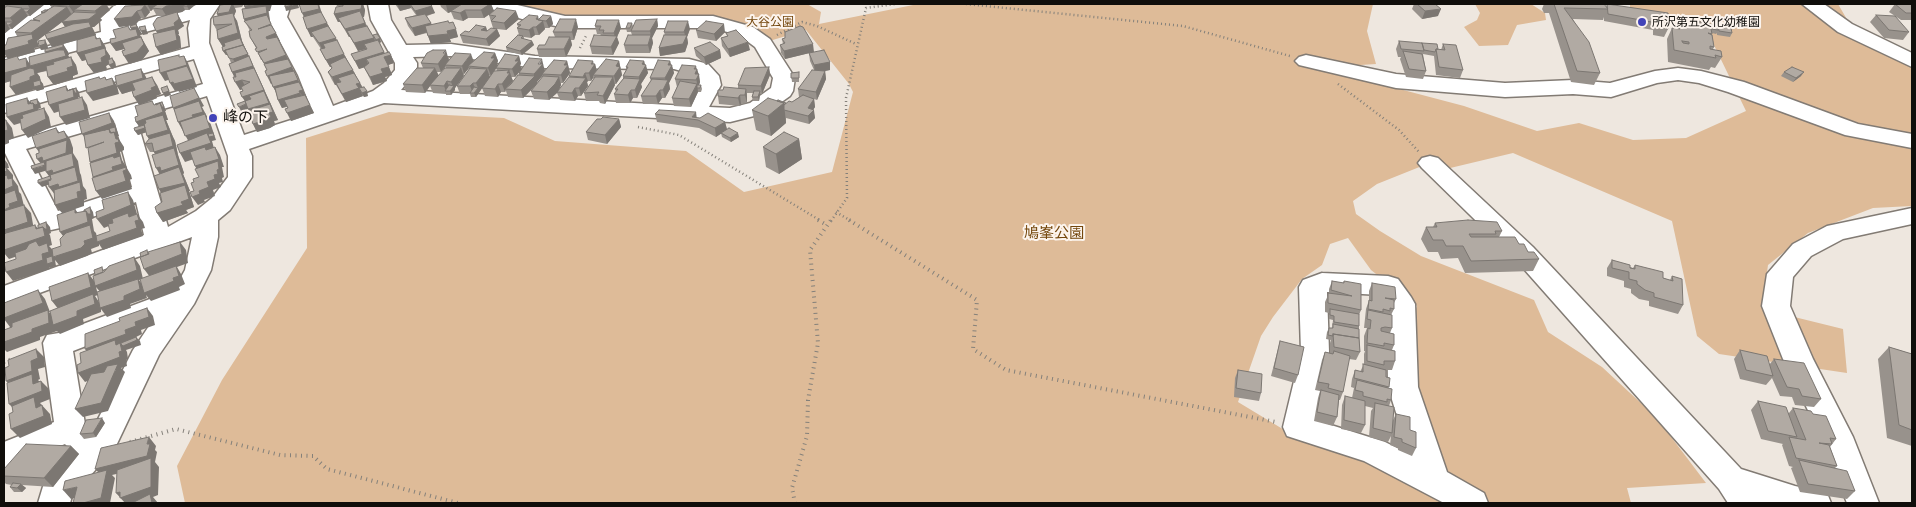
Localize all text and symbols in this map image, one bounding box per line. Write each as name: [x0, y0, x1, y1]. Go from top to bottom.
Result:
park label: 大谷公園: [746, 15, 794, 29]
place label: 所沢第五文化幼稚園: [1652, 15, 1760, 29]
marker: 所沢第五文化幼稚園: [1636, 16, 1648, 28]
place label: 峰の下: [223, 109, 268, 127]
marker: 峰の下: [207, 112, 219, 124]
park label: 鳩峯公園: [1024, 225, 1084, 243]

